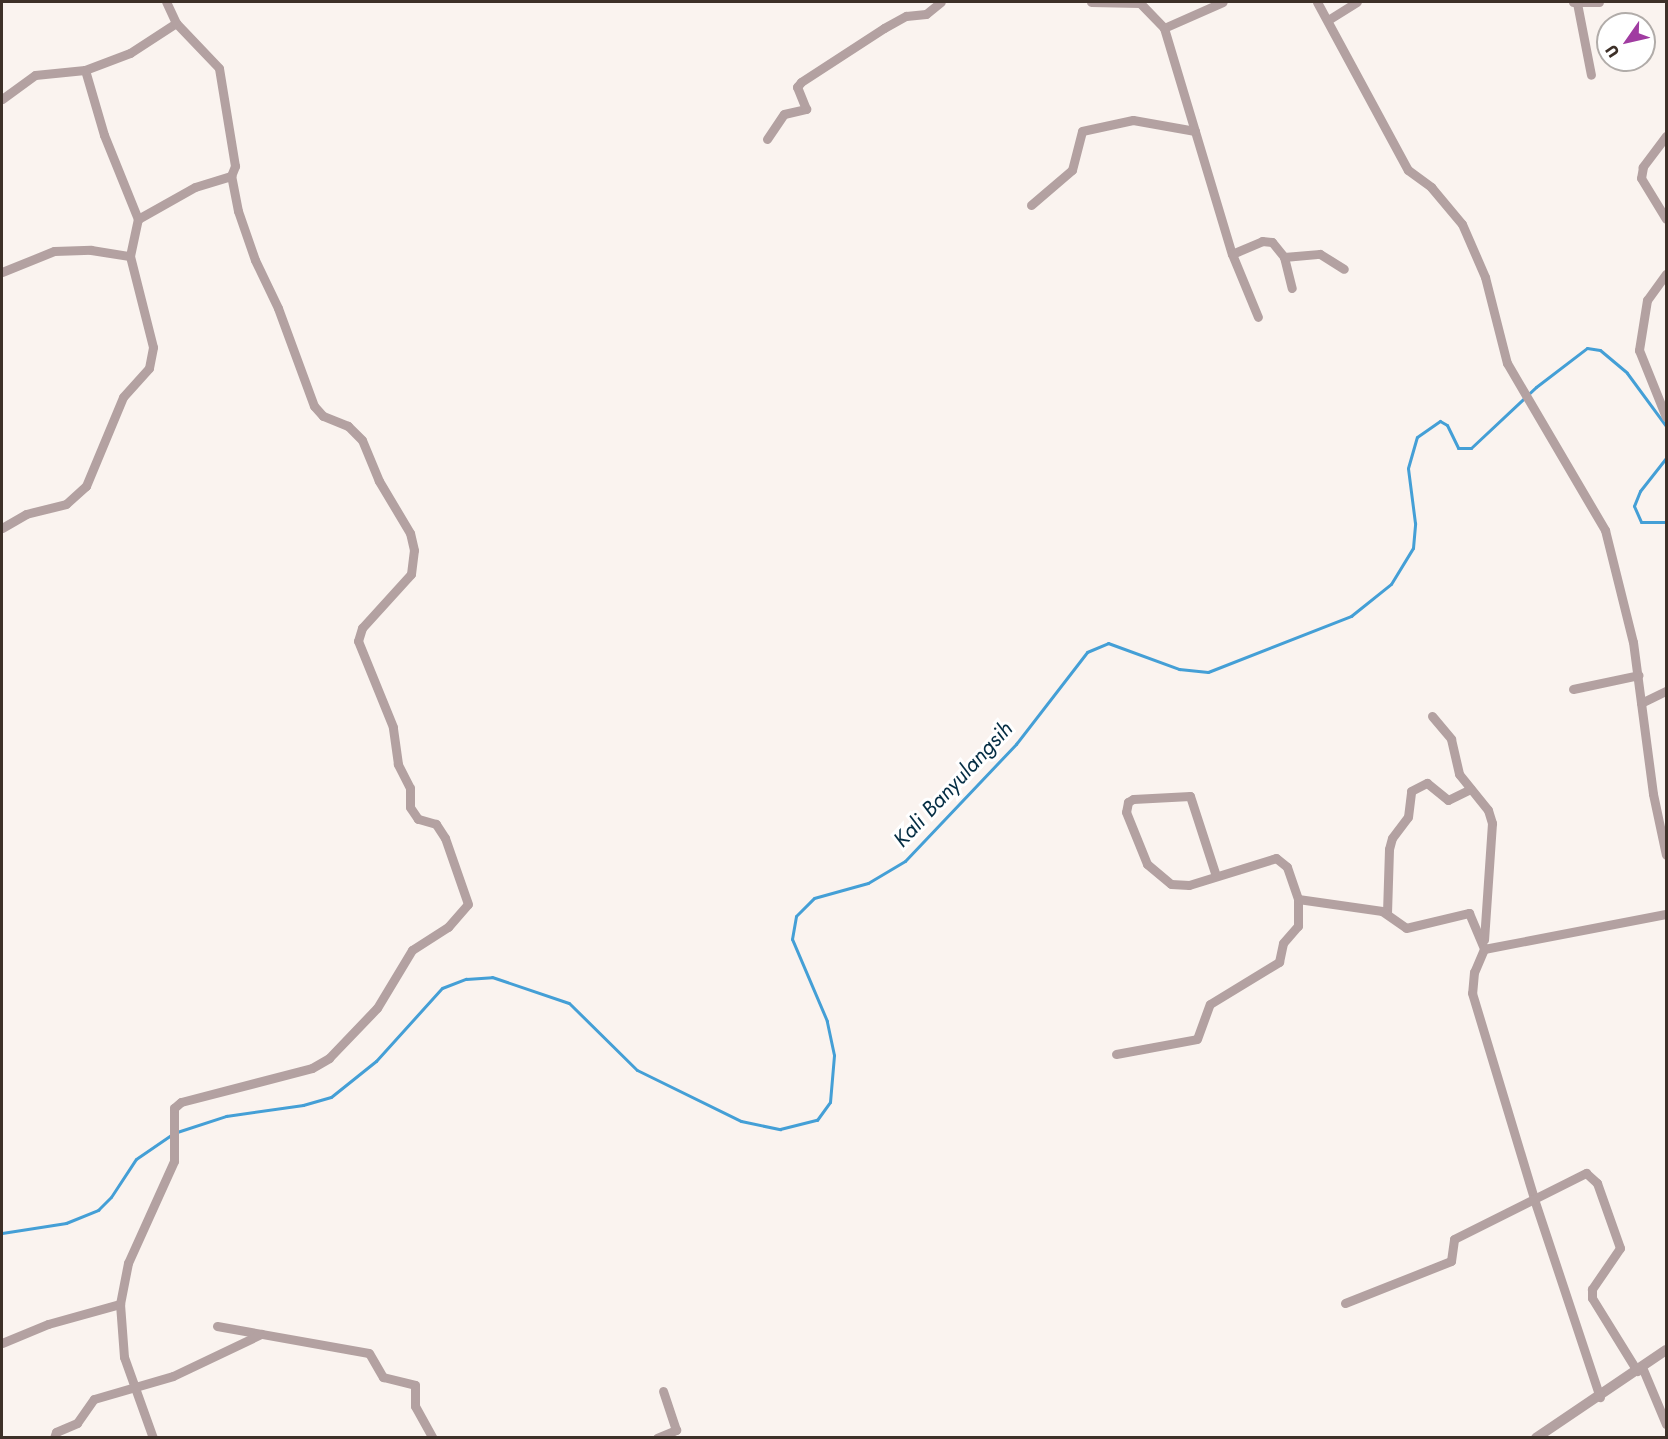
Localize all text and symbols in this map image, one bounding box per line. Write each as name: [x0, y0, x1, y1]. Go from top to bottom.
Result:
north arrow: [1596, 12, 1656, 72]
text: U: [1600, 40, 1625, 62]
water label: Kali Banyulangsih: [888, 715, 1018, 853]

